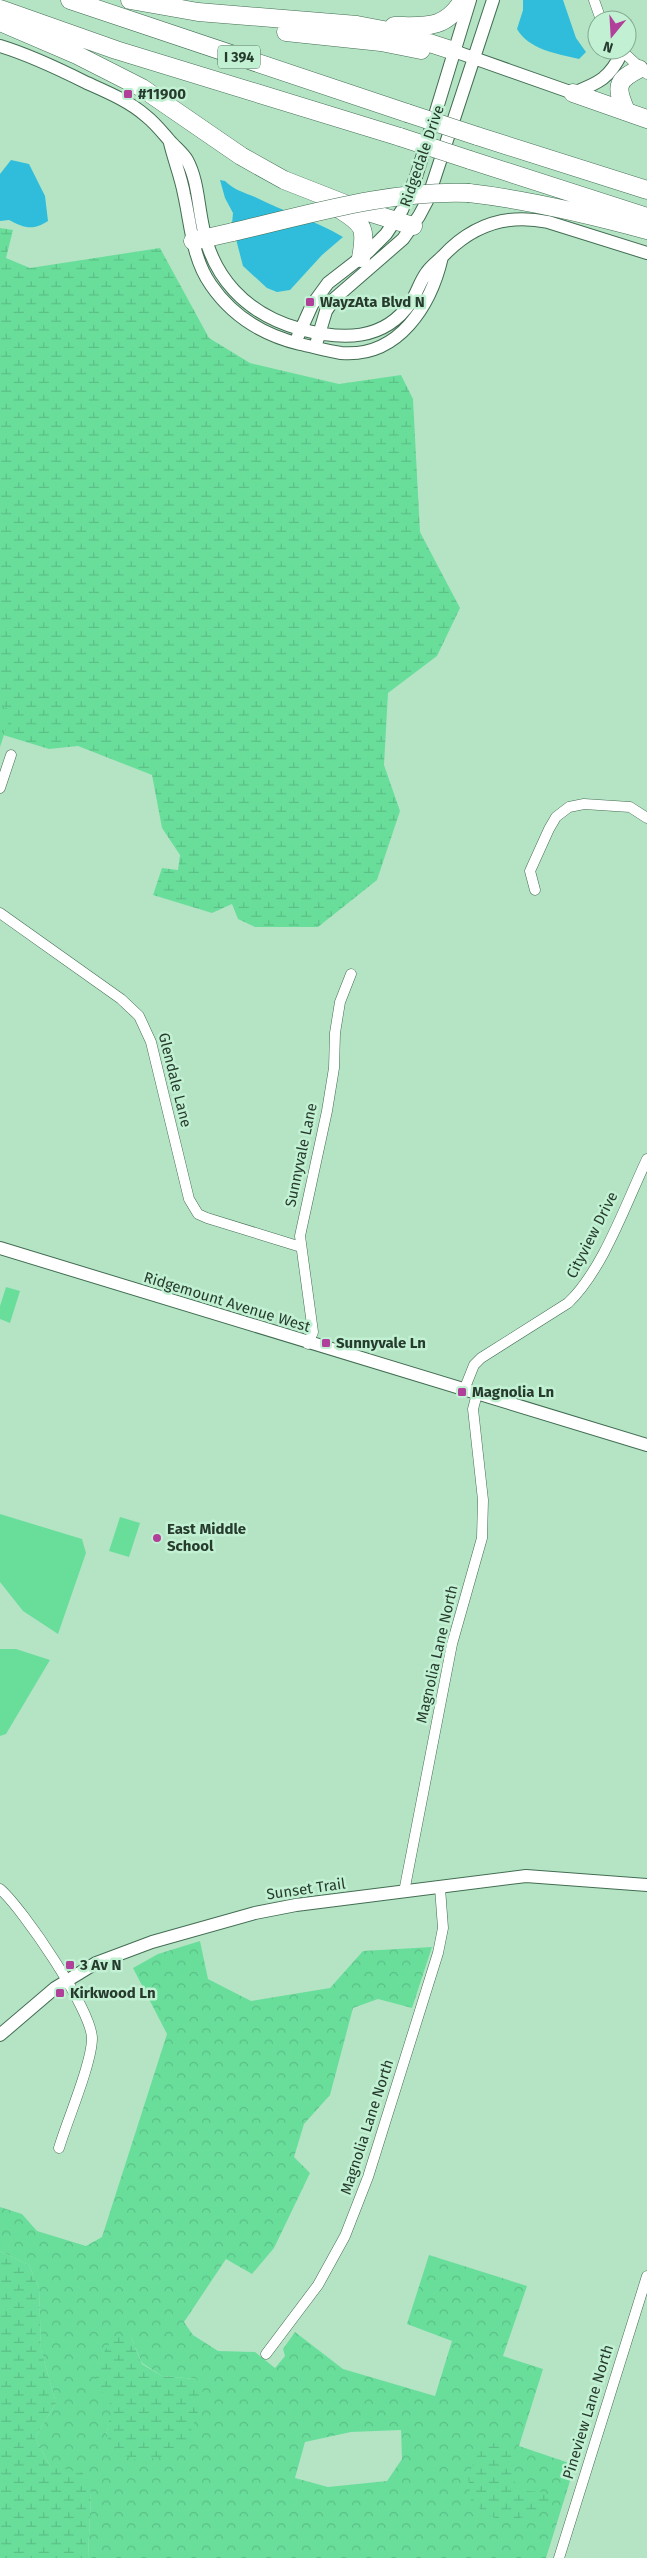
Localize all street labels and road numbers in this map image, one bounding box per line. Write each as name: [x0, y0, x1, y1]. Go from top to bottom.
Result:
road number: I 394: [218, 46, 260, 68]
street label: Ridgedale Drive: [396, 103, 448, 209]
street label: Glendale Lane: [155, 1031, 195, 1129]
street label: Sunnyvale Lane: [281, 1101, 321, 1209]
street label: Cityview Drive: [562, 1189, 622, 1281]
street label: Ridgemount Avenue West: [142, 1268, 313, 1336]
street label: Magnolia Lane North: [412, 1583, 462, 1725]
street label: Sunset Trail: [265, 1874, 347, 1903]
street label: Magnolia Lane North: [337, 2057, 397, 2197]
street label: Pineview Lane North: [559, 2343, 617, 2481]

